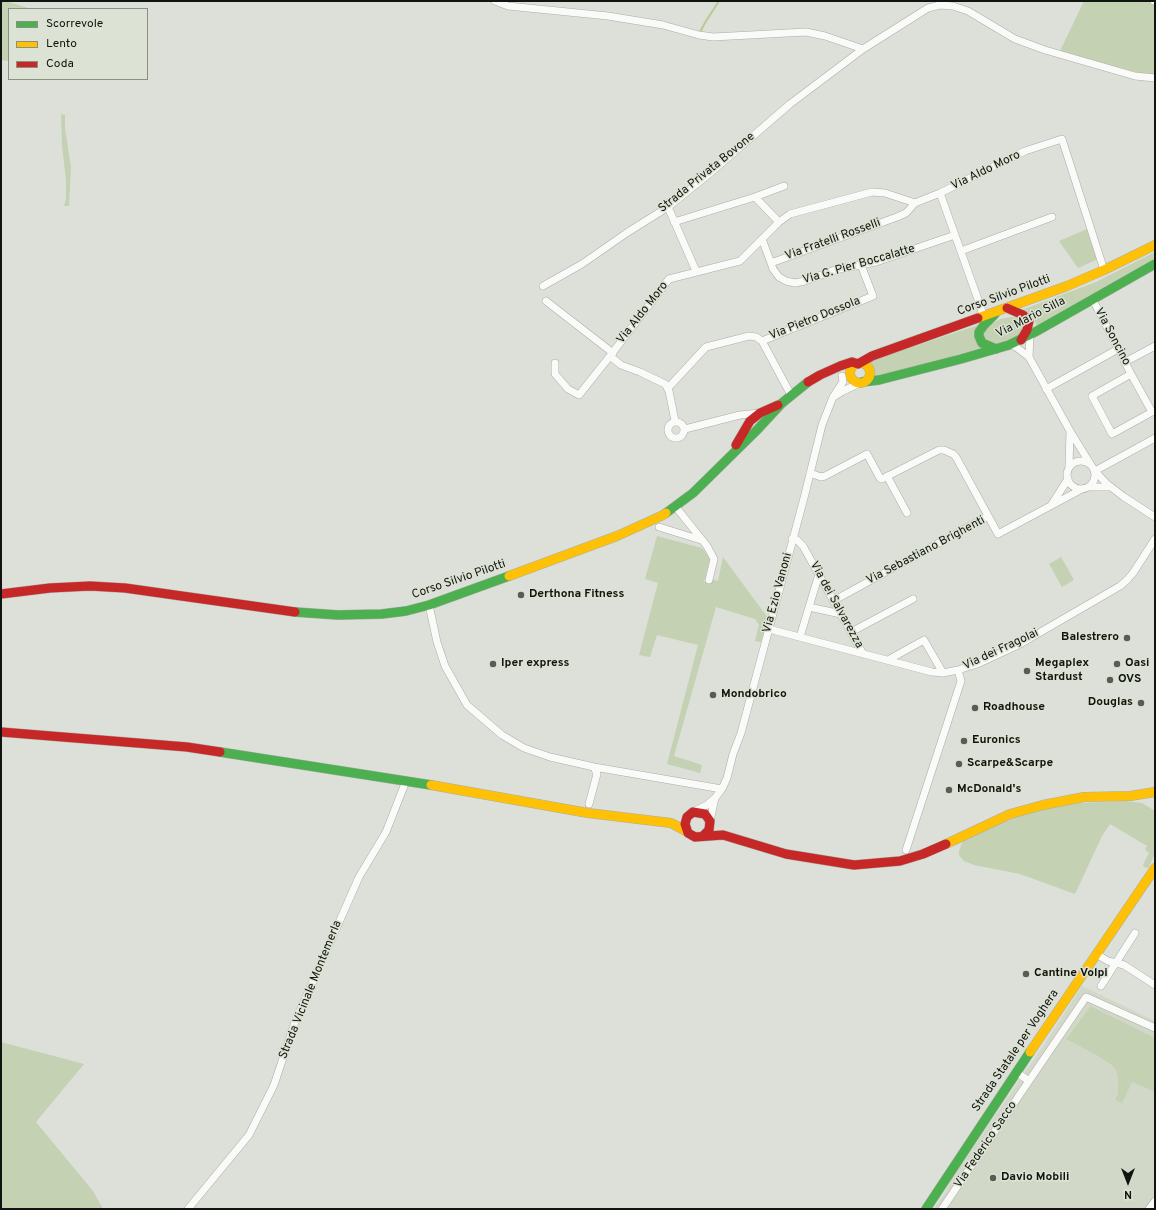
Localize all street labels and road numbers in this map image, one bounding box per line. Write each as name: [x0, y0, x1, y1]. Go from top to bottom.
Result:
street label: Strada Privata Bovone: [656, 130, 758, 216]
street label: Via Aldo Moro: [949, 148, 1023, 194]
street label: Via Fratelli Rosselli: [783, 216, 883, 264]
street label: Via G. Pier Boccalatte: [801, 242, 917, 288]
street label: Corso Silvio Pilotti: [955, 272, 1053, 320]
street label: Via Aldo Moro: [614, 279, 672, 347]
street label: Via Pietro Dossola: [767, 294, 863, 344]
street label: Via Mario Silla: [994, 294, 1068, 342]
street label: Via Soncino: [1091, 306, 1133, 368]
street label: Via Sebastiano Brighenti: [864, 514, 988, 588]
street label: Via Ezio Vanoni: [760, 551, 796, 635]
street label: Corso Silvio Pilotti: [410, 557, 508, 603]
street label: Via dei Salvarezza: [806, 559, 866, 651]
street label: Via dei Fragolai: [961, 626, 1041, 674]
street label: Strada Vicinale Montemerla: [277, 919, 345, 1061]
street label: Strada Statale per Voghera: [970, 987, 1062, 1115]
street label: Via Federico Sacco: [952, 1099, 1020, 1191]

